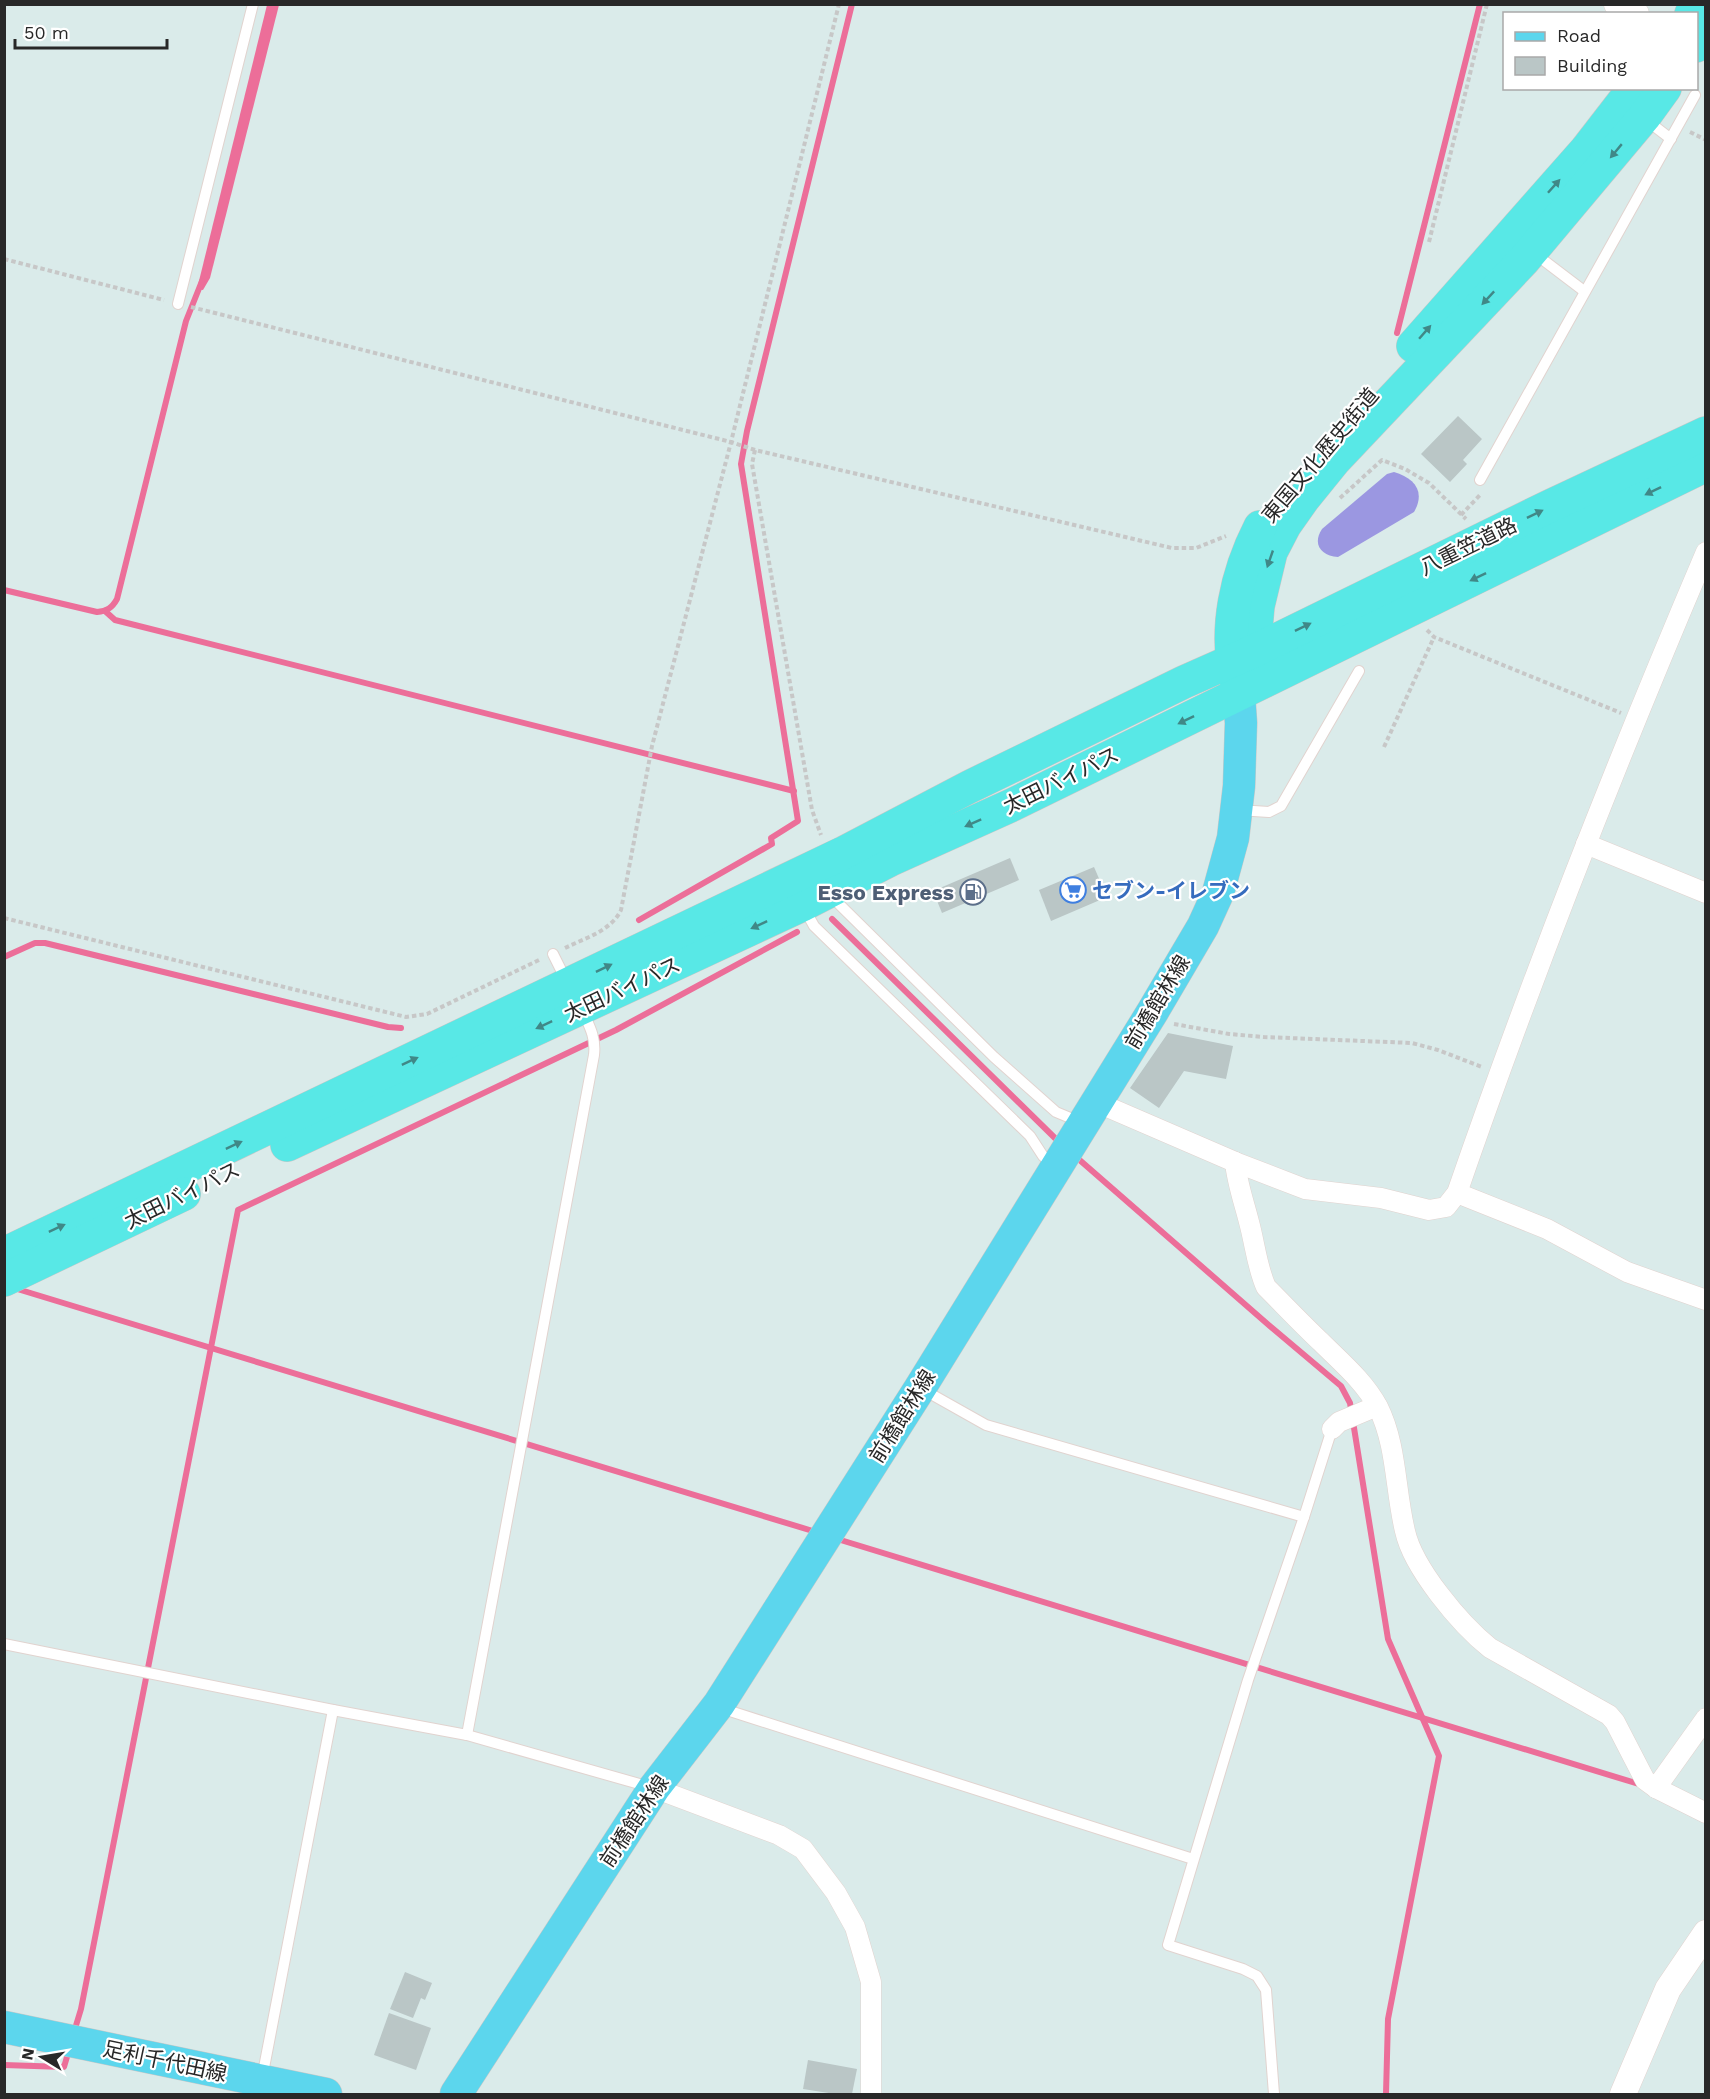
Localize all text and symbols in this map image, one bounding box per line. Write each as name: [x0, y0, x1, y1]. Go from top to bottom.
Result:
scale bar: [15, 12, 166, 50]
legend: [1503, 12, 1698, 90]
text: 50 m: [24, 22, 69, 43]
text: Road: [1557, 25, 1601, 46]
text: Building: [1557, 55, 1627, 76]
one-way arrow: [1609, 143, 1622, 159]
one-way arrow: [1547, 179, 1560, 194]
one-way arrow: [1481, 291, 1495, 305]
one-way arrow: [1418, 325, 1431, 340]
street label: 東国文化歴史街道: [1256, 383, 1384, 527]
one-way arrow: [1644, 485, 1662, 495]
one-way arrow: [1526, 509, 1543, 518]
street label: 八重笠道路: [1415, 512, 1521, 580]
one-way arrow: [1264, 550, 1274, 568]
one-way arrow: [1470, 572, 1487, 582]
one-way arrow: [1295, 622, 1312, 632]
one-way arrow: [1178, 715, 1195, 724]
street label: 太田バイパス: [999, 741, 1123, 819]
one-way arrow: [964, 818, 981, 827]
supermarket icon: セブン-イレブン: [1058, 875, 1088, 905]
fuel station icon: Esso Express: [958, 877, 988, 907]
place label: セブン-イレブン: [1092, 878, 1250, 903]
place label: Esso Express: [818, 880, 954, 905]
one-way arrow: [751, 921, 768, 930]
street label: 太田バイパス: [560, 951, 684, 1027]
street label: 前橋館林線: [1119, 951, 1195, 1053]
one-way arrow: [596, 963, 613, 972]
one-way arrow: [535, 1020, 553, 1030]
one-way arrow: [401, 1057, 418, 1066]
one-way arrow: [225, 1141, 242, 1150]
street label: 太田バイパス: [120, 1156, 244, 1234]
one-way arrow: [49, 1224, 66, 1233]
street label: 前橋館林線: [864, 1365, 940, 1467]
street label: 前橋館林線: [594, 1770, 674, 1872]
north arrow: [12, 2027, 72, 2087]
street label: 足利千代田線: [101, 2036, 229, 2086]
text: N: [17, 2047, 38, 2062]

